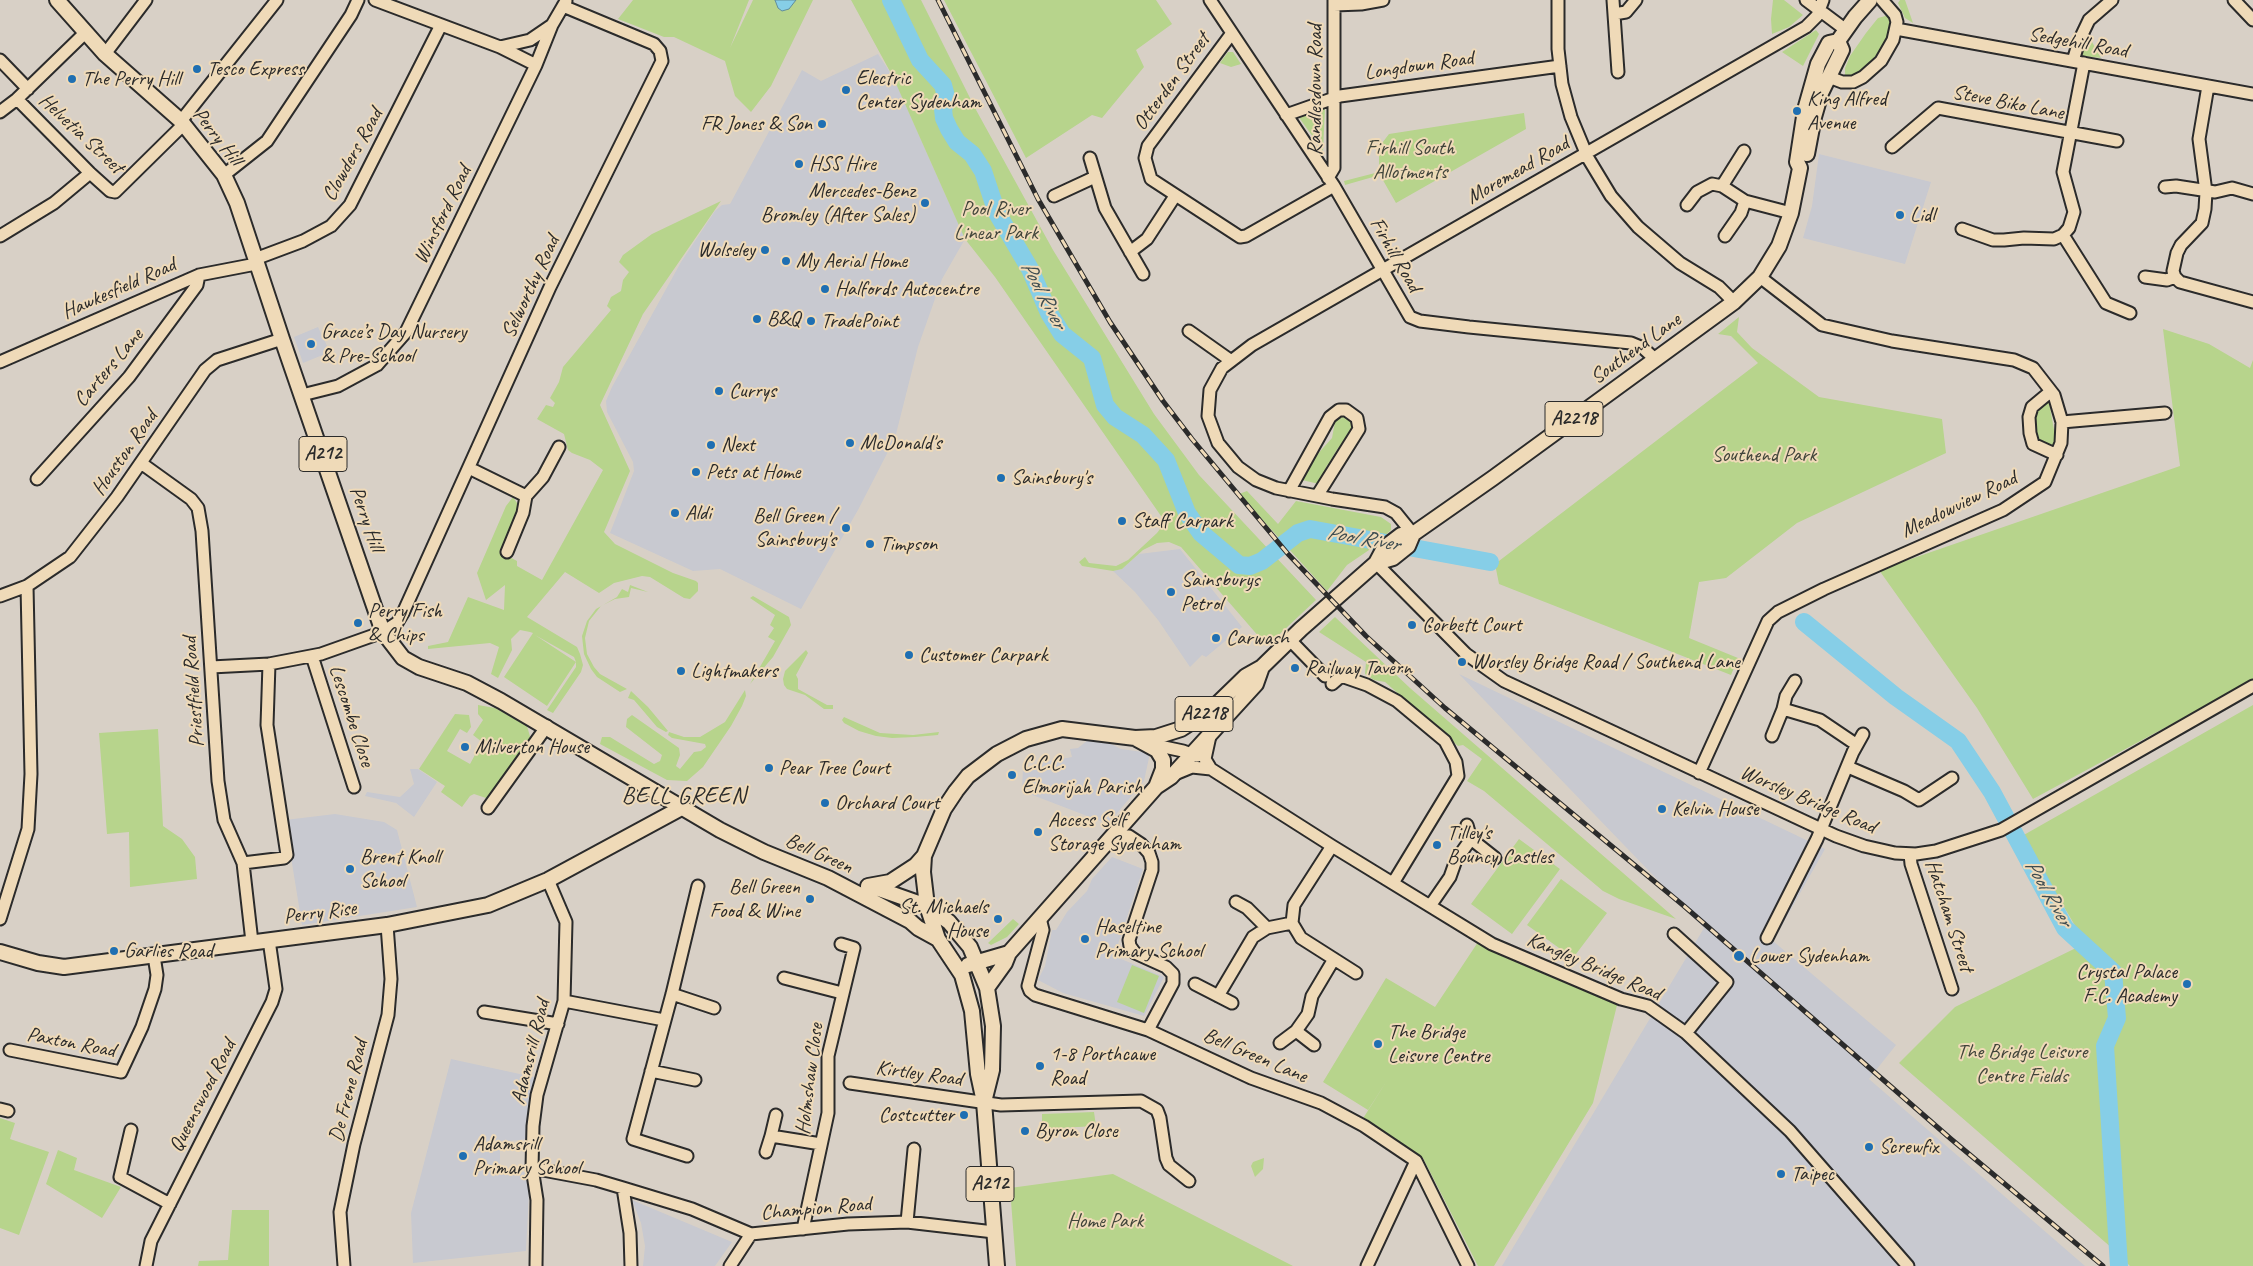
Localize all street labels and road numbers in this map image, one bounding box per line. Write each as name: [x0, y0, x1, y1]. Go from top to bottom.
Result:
street label: Sedgehill Road: [2027, 22, 2129, 64]
street label: Randlesdown Road: [1302, 24, 1328, 156]
street label: Otterden Street: [1128, 28, 1216, 136]
street label: Longdown Road: [1363, 46, 1475, 86]
street label: Steve Biko Lane: [1950, 80, 2066, 126]
street label: Helvetia Street: [33, 88, 129, 180]
street label: Perry Hill: [187, 103, 247, 171]
street label: Clowders Road: [317, 104, 389, 206]
street label: Moremead Road: [1462, 132, 1574, 210]
street label: Winsford Road: [408, 162, 478, 268]
street label: Firhill Road: [1364, 213, 1426, 297]
street label: Selworthy Road: [496, 232, 566, 342]
street label: Hawkesfield Road: [58, 253, 180, 325]
street label: Southend Lane: [1586, 308, 1686, 390]
street label: Carters Lane: [69, 324, 149, 412]
road number: A2218: [1545, 402, 1603, 436]
street label: Houston Road: [87, 406, 163, 500]
road number: A212: [299, 436, 347, 472]
street label: Meadowview Road: [1897, 466, 2021, 544]
street label: Perry Hill: [343, 483, 389, 555]
street label: Priestfield Road: [178, 636, 210, 748]
street label: Lescombe Close: [323, 662, 379, 770]
road number: A2218: [1175, 696, 1233, 732]
street label: Worsley Bridge Road: [1736, 760, 1880, 840]
street label: Bell Green: [781, 828, 857, 880]
street label: Hatcham Street: [1919, 857, 1979, 975]
street label: Perry Rise: [282, 896, 358, 930]
street label: Kangley Bridge Road: [1523, 927, 1665, 1007]
street label: Adamsrill Road: [506, 997, 556, 1107]
street label: Paxton Road: [25, 1022, 117, 1064]
street label: Holmshaw Close: [791, 1022, 829, 1136]
street label: Bell Green Lane: [1199, 1023, 1311, 1089]
street label: Queenswood Road: [164, 1036, 242, 1156]
street label: De Frene Road: [324, 1037, 374, 1145]
street label: Kirtley Road: [874, 1055, 964, 1093]
road number: A212: [966, 1166, 1014, 1202]
street label: Champion Road: [760, 1192, 872, 1226]

